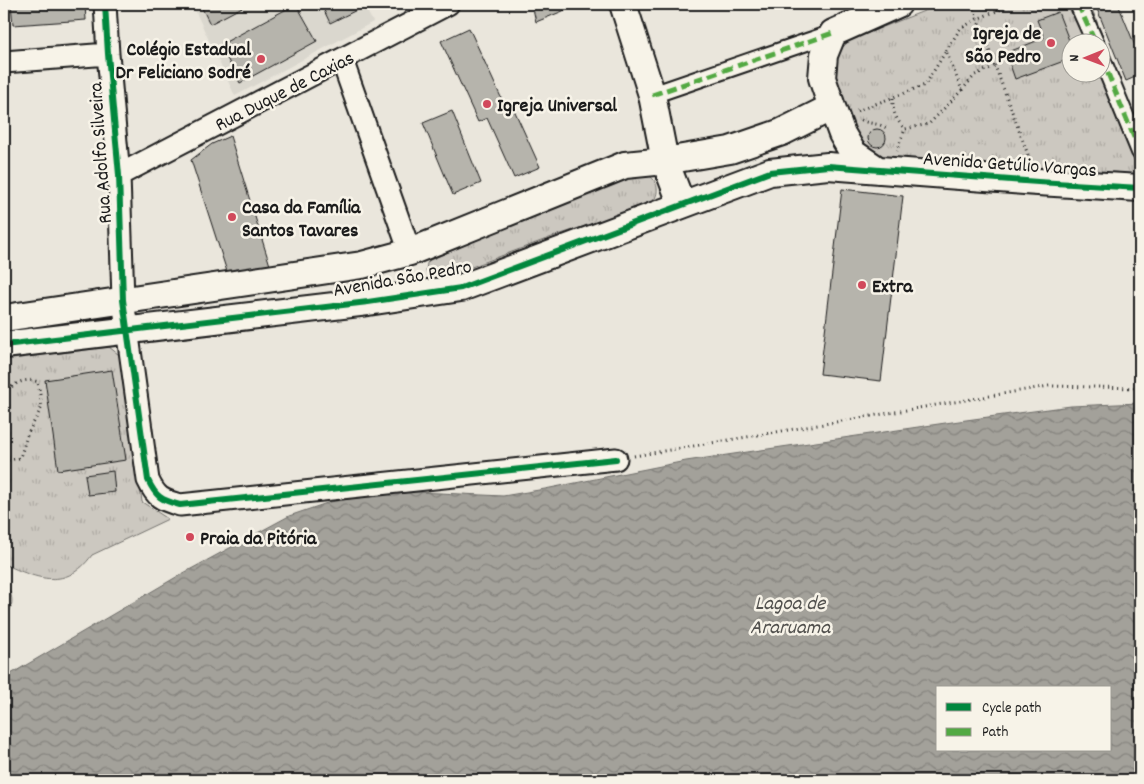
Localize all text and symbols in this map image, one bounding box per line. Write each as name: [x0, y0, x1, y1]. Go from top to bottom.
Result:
place label: Igreja de São Pedro: [965, 21, 1041, 72]
north arrow: [1062, 32, 1112, 82]
place label: Colégio Estadual Dr Feliciano Sodré: [116, 37, 251, 88]
marker: Igreja de São Pedro: [1045, 37, 1057, 49]
street label: Rua Duque de Caxias: [211, 45, 360, 140]
marker: Colégio Estadual Dr Feliciano Sodré: [255, 53, 267, 65]
text: N: [1065, 54, 1085, 62]
street label: Rua Adolfo Silveira: [83, 81, 121, 224]
place label: Igreja Universal: [497, 93, 617, 121]
marker: Igreja Universal: [481, 98, 493, 110]
street label: Avenida Getúlio Vargas: [922, 146, 1098, 186]
place label: Casa da Família Santos Tavares: [242, 195, 361, 246]
marker: Casa da Família Santos Tavares: [226, 211, 238, 223]
street label: Avenida São Pedro: [331, 254, 474, 306]
place label: Extra: [872, 274, 913, 302]
marker: Extra: [856, 279, 868, 291]
place label: Praia da Pitória: [200, 526, 317, 554]
marker: Praia da Pitória: [184, 531, 196, 543]
water label: Lagoa de Araruama: [750, 590, 831, 644]
legend: [936, 686, 1112, 752]
text: Cycle path: [982, 698, 1042, 720]
text: Path: [982, 722, 1008, 744]

